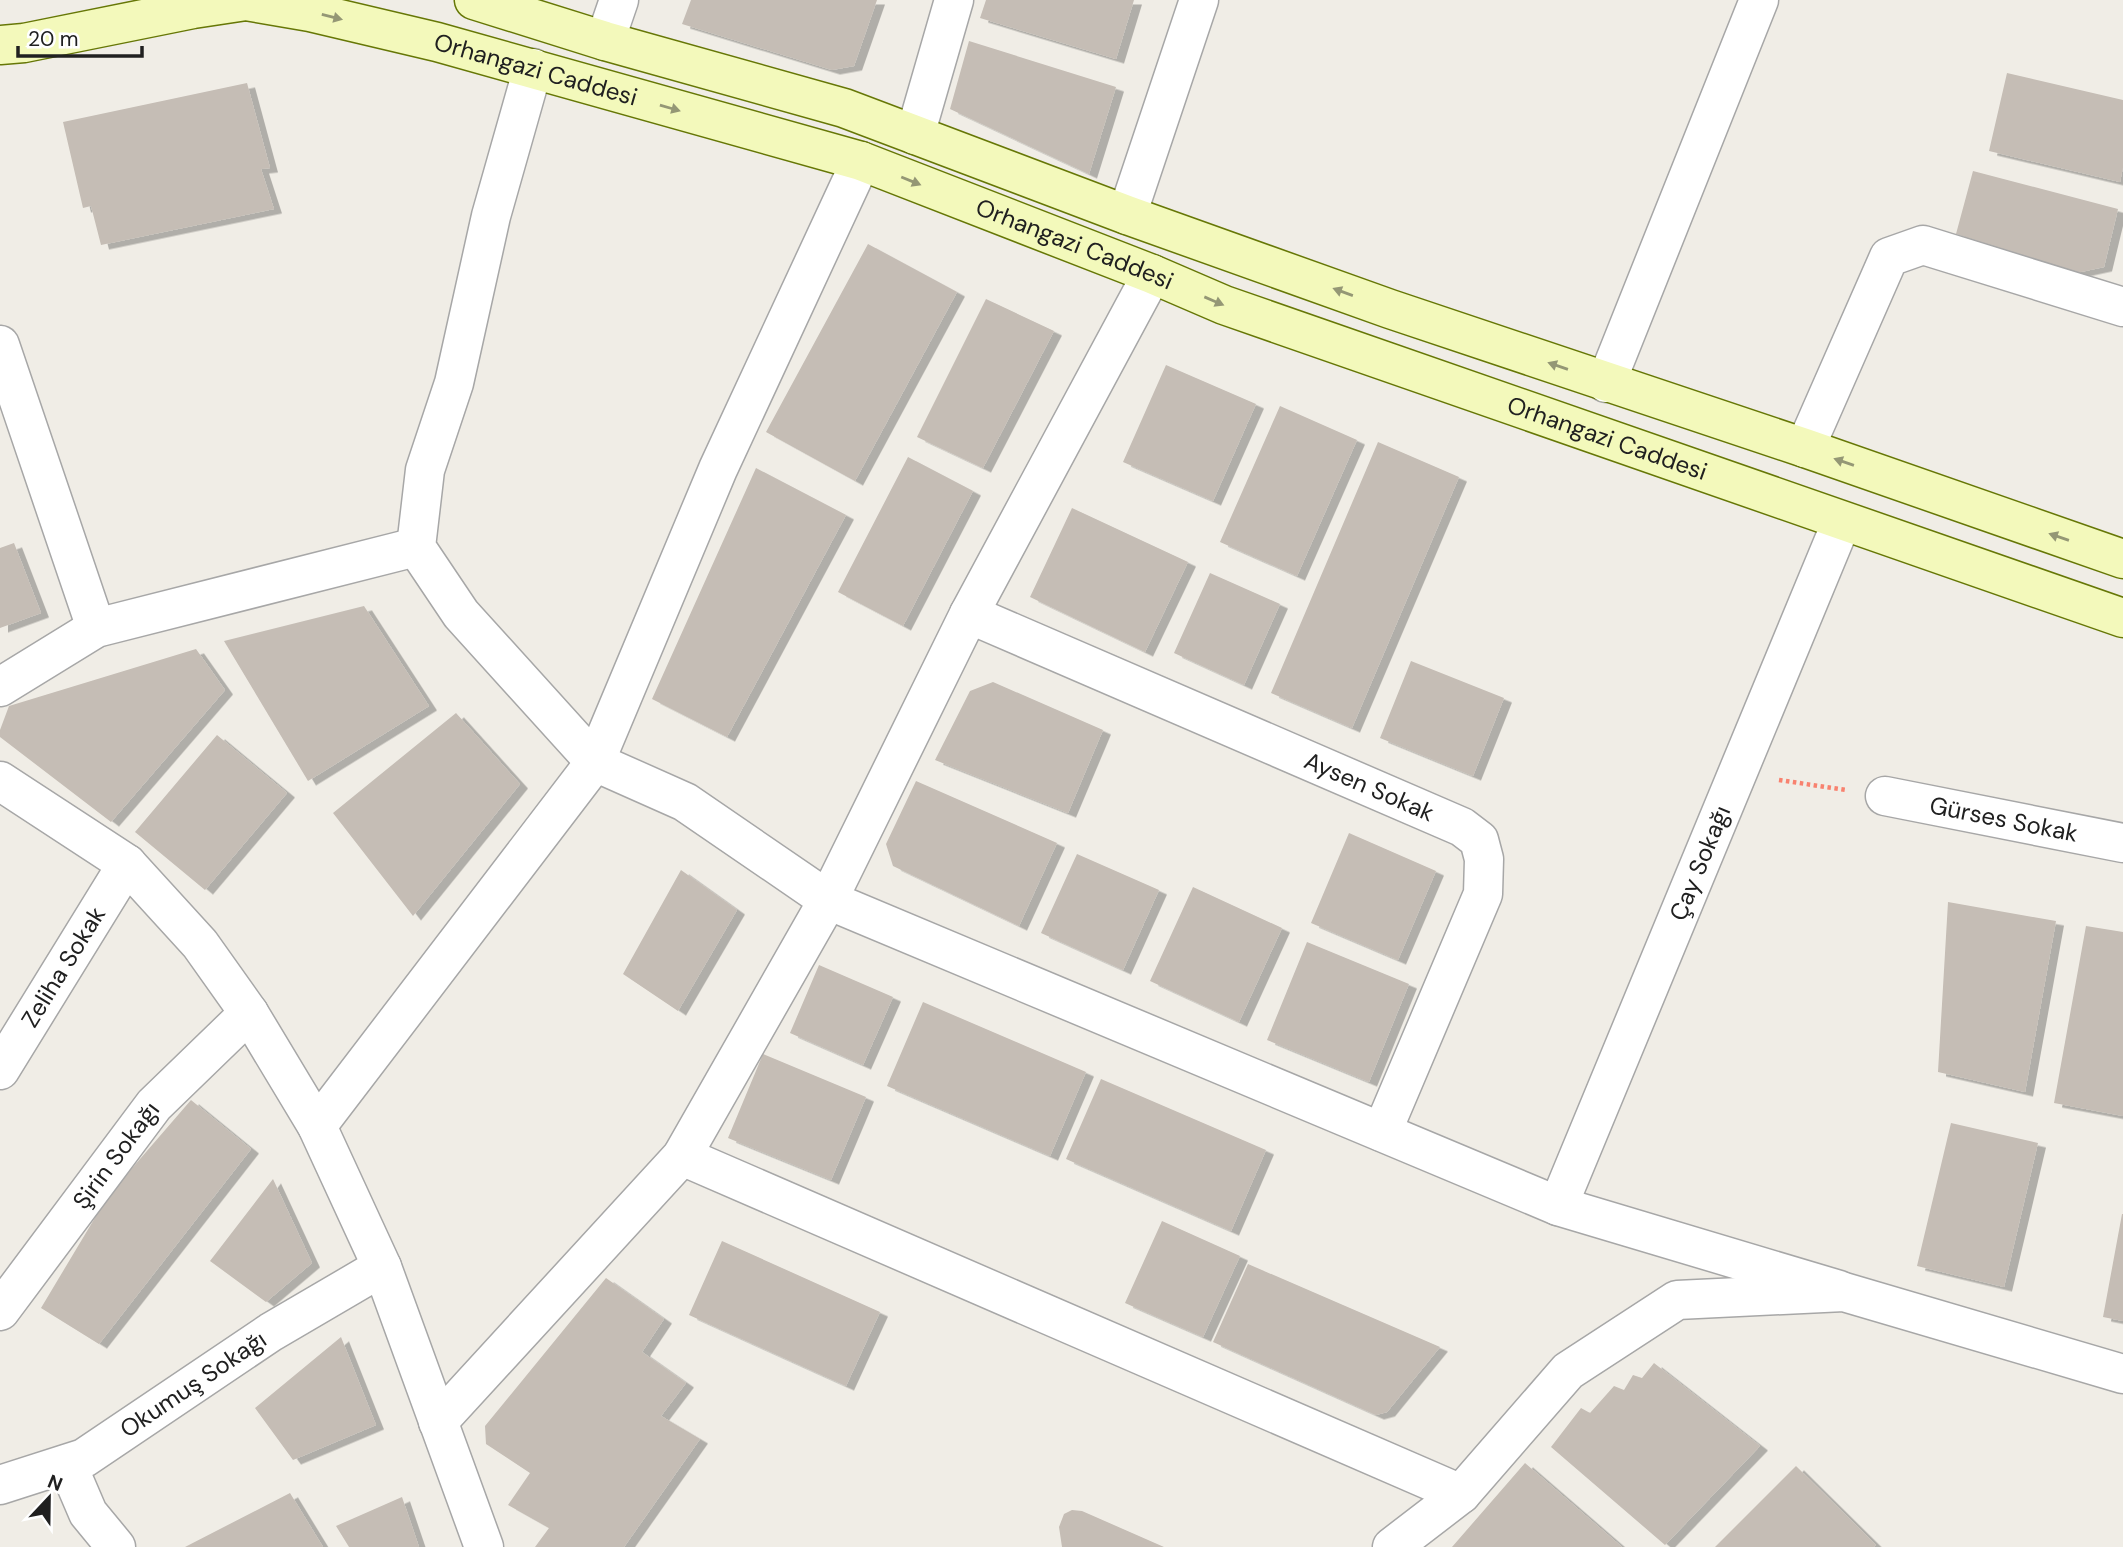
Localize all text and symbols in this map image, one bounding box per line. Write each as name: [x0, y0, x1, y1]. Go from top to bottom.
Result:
one-way arrow: [321, 12, 343, 23]
scale bar: [18, 14, 142, 58]
text: 20 m: [28, 25, 79, 53]
street label: Orhangazi Caddesi: [431, 26, 641, 112]
one-way arrow: [660, 103, 681, 113]
one-way arrow: [901, 176, 922, 187]
street label: Orhangazi Caddesi: [971, 191, 1178, 296]
one-way arrow: [1333, 286, 1354, 297]
one-way arrow: [1203, 296, 1224, 307]
one-way arrow: [1548, 361, 1569, 371]
street label: Orhangazi Caddesi: [1503, 389, 1711, 487]
one-way arrow: [1833, 456, 1854, 467]
one-way arrow: [2048, 531, 2069, 542]
street label: Aysen Sokak: [1300, 745, 1439, 828]
street label: Gürses Sokak: [1927, 789, 2081, 849]
street label: Çay Sokağı: [1662, 801, 1737, 925]
street label: Zeliha Sokak: [14, 901, 112, 1033]
street label: Şirin Sokağı: [65, 1095, 166, 1215]
street label: Okumuş Sokağı: [114, 1324, 272, 1444]
north arrow: [14, 1463, 84, 1533]
text: N: [44, 1469, 66, 1497]

